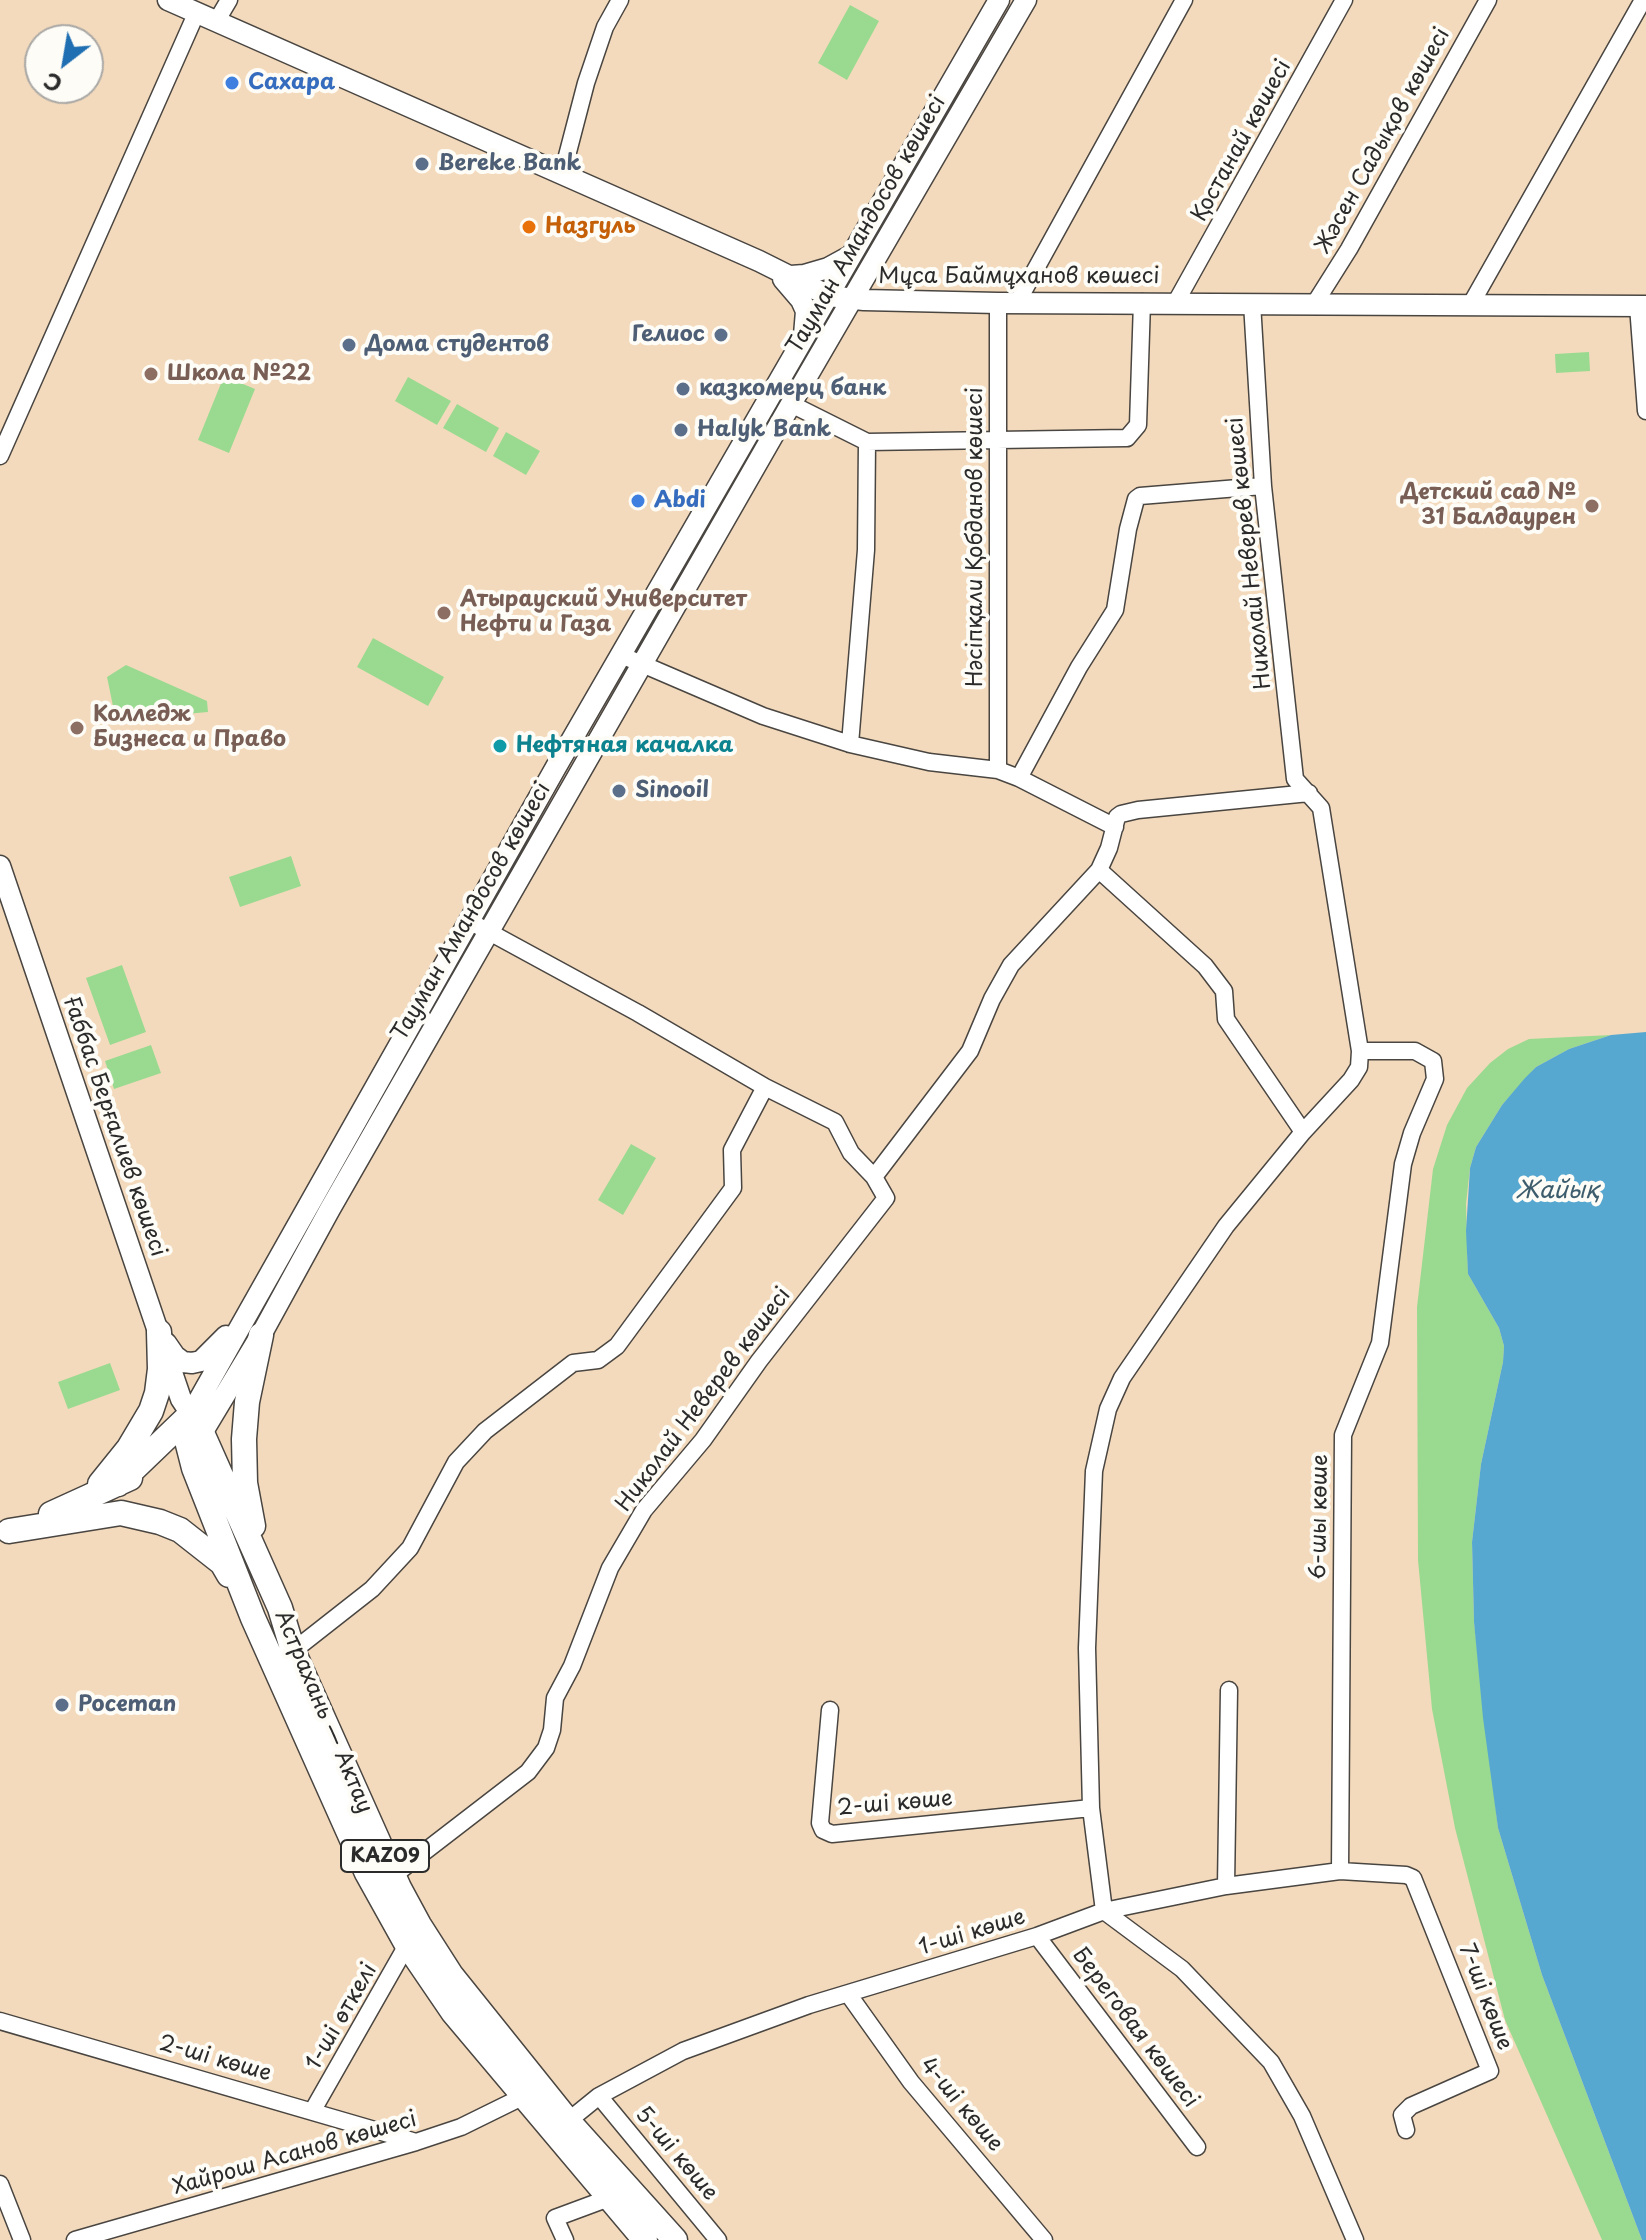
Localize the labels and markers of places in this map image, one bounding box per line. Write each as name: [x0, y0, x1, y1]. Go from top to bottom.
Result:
place label: Сахара: [248, 70, 335, 96]
marker: Сахара: [223, 74, 241, 92]
place label: Bereke Bank: [438, 151, 581, 177]
marker: Bereke Bank: [413, 155, 431, 173]
place label: Назгуль: [545, 214, 636, 240]
marker: Назгуль: [520, 218, 538, 236]
place label: Гелиос: [632, 322, 705, 348]
marker: Гелиос: [712, 326, 730, 344]
place label: Дома студентов: [365, 332, 549, 358]
marker: Дома студентов: [340, 336, 358, 354]
place label: Школа №22: [167, 361, 311, 387]
marker: Школа №22: [142, 365, 160, 383]
place label: казкомерц банк: [699, 376, 886, 402]
marker: казкомерц банк: [674, 380, 692, 398]
place label: Halyk Bank: [697, 417, 831, 443]
marker: Halyk Bank: [672, 421, 690, 439]
place label: Детский сад № 31 Балдаурен: [1401, 480, 1576, 532]
place label: Abdi: [654, 488, 706, 514]
marker: Abdi: [629, 492, 647, 510]
marker: Детский сад № 31 Балдаурен: [1583, 497, 1601, 515]
place label: Атырауский Университет Нефти и Газа: [460, 587, 747, 638]
marker: Атырауский Университет Нефти и Газа: [435, 604, 453, 622]
place label: Колледж Бизнеса и Право: [93, 702, 286, 754]
marker: Колледж Бизнеса и Право: [68, 719, 86, 737]
place label: Нефтяная качалка: [516, 733, 733, 759]
marker: Нефтяная качалка: [491, 737, 509, 755]
place label: Sinooil: [635, 778, 709, 804]
marker: Sinooil: [610, 782, 628, 800]
place label: Poceman: [78, 1692, 176, 1718]
marker: Poceman: [53, 1696, 71, 1714]

